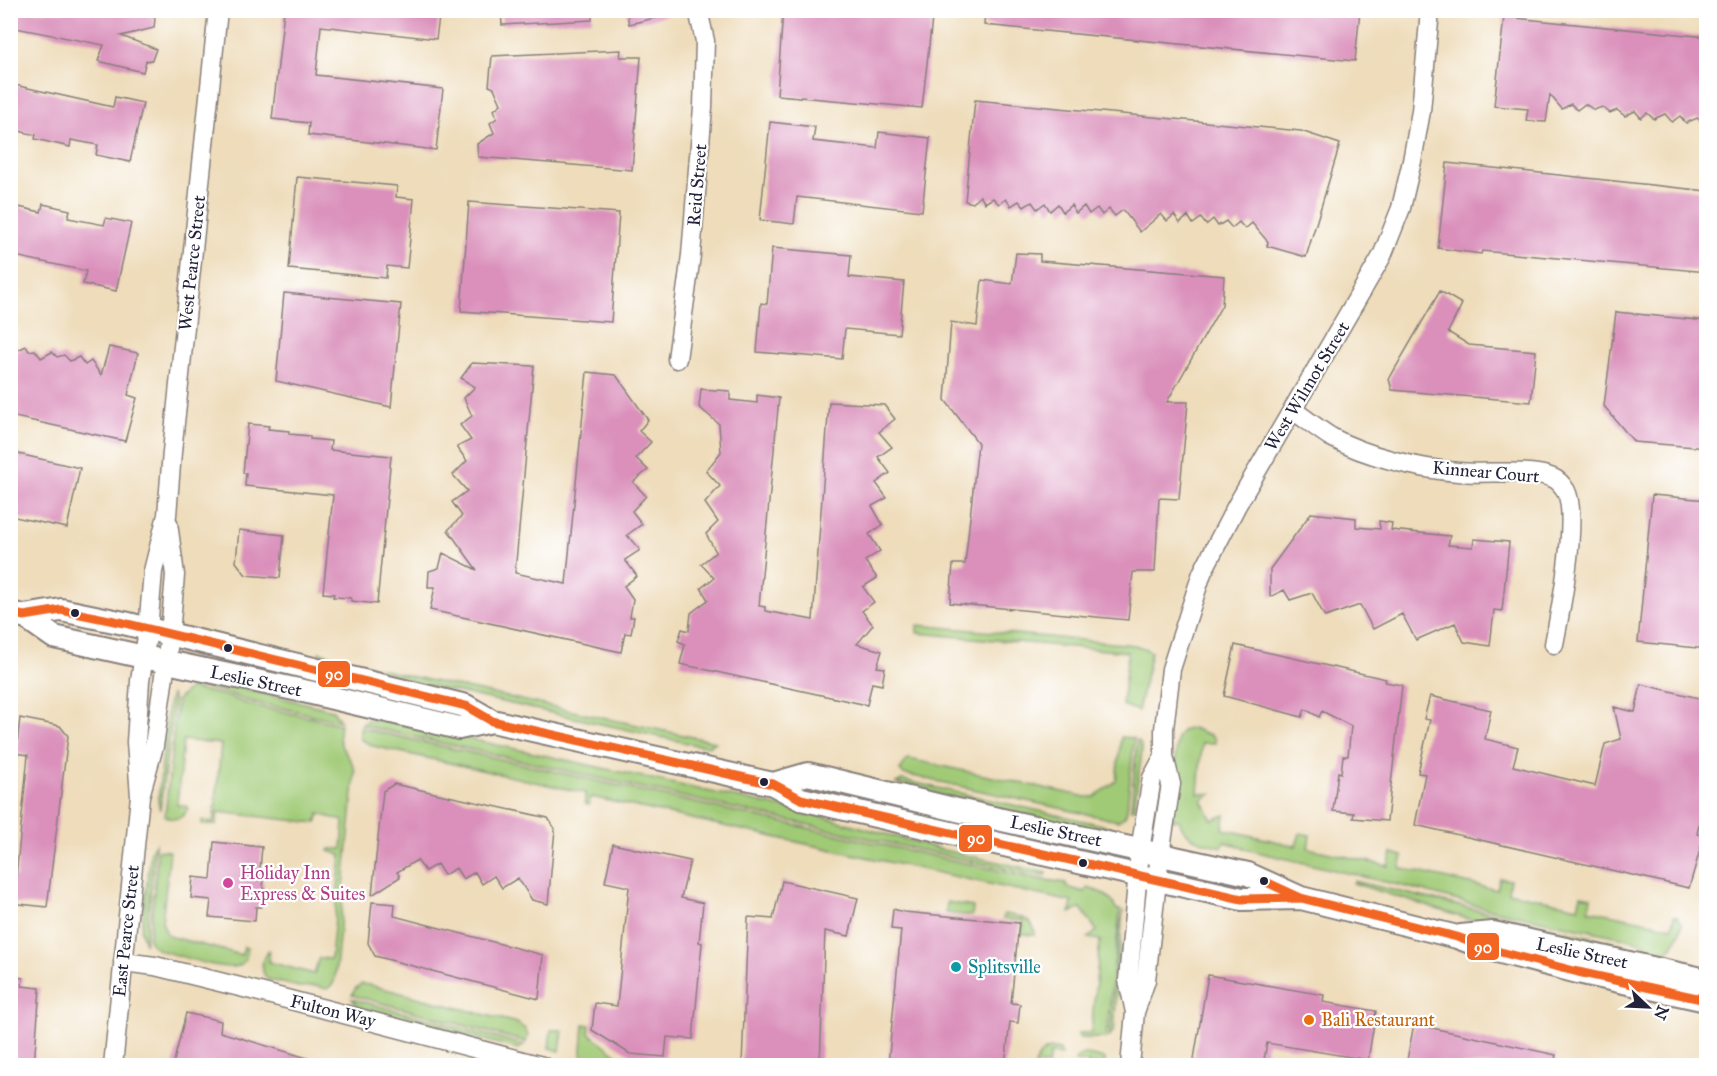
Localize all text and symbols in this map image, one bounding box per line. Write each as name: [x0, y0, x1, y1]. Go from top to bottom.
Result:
street label: Reid Street: [682, 142, 712, 227]
street label: West Pearce Street: [174, 194, 210, 332]
street label: West Wilmot Street: [1260, 317, 1355, 455]
street label: Kinnear Court: [1432, 456, 1541, 488]
unlabelled marker: [69, 607, 81, 619]
unlabelled marker: [222, 642, 234, 654]
line badge: 90: [317, 660, 351, 688]
street label: Leslie Street: [208, 661, 304, 702]
text: 90: [325, 665, 343, 685]
unlabelled marker: [758, 776, 770, 788]
street label: Leslie Street: [1008, 811, 1104, 852]
line badge: 90: [958, 824, 993, 853]
text: 90: [967, 829, 985, 849]
unlabelled marker: [1077, 857, 1089, 869]
place label: Holiday Inn Express & Suites: [240, 862, 365, 905]
street label: East Pearce Street: [108, 863, 144, 998]
unlabelled marker: [1258, 875, 1270, 887]
marker: Holiday Inn Express & Suites: [221, 876, 235, 890]
line badge: 90: [1466, 932, 1500, 961]
street label: Leslie Street: [1534, 933, 1630, 974]
text: 90: [1474, 938, 1492, 958]
place label: Splitsville: [968, 956, 1041, 978]
marker: Splitsville: [949, 960, 963, 974]
north arrow: [1618, 977, 1678, 1037]
street label: Fulton Way: [288, 990, 379, 1032]
text: N: [1650, 1003, 1673, 1023]
place label: Bali Restaurant: [1321, 1009, 1435, 1031]
marker: Bali Restaurant: [1302, 1013, 1316, 1027]

